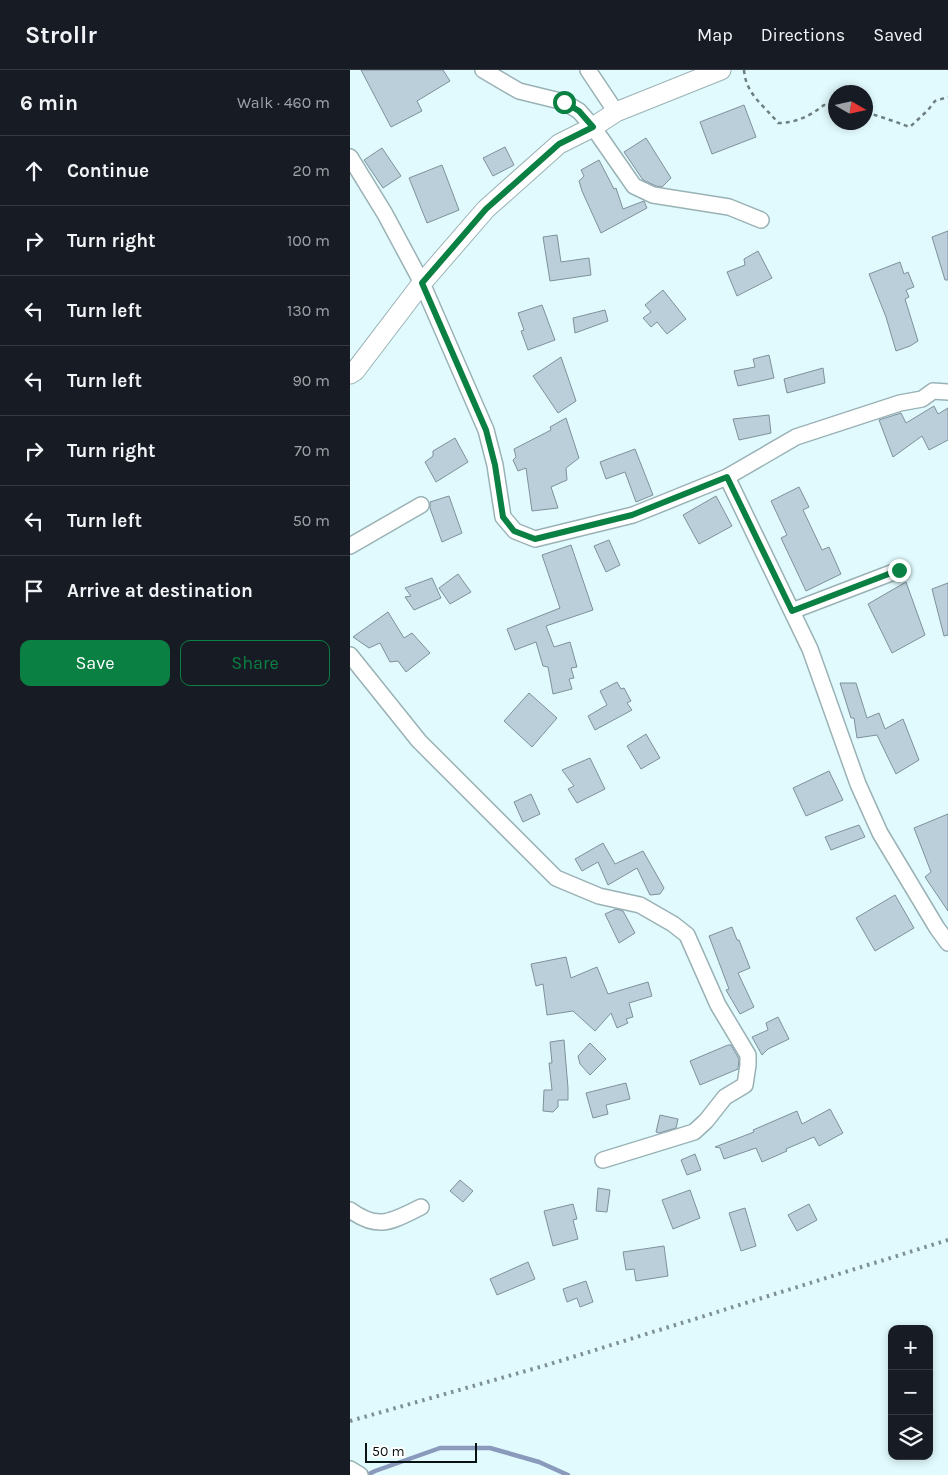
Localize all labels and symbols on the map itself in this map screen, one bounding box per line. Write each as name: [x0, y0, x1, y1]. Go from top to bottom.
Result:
north arrow: [828, 85, 873, 130]
route start: [553, 91, 576, 114]
route end: [888, 559, 911, 582]
scale bar: [365, 1440, 478, 1463]

